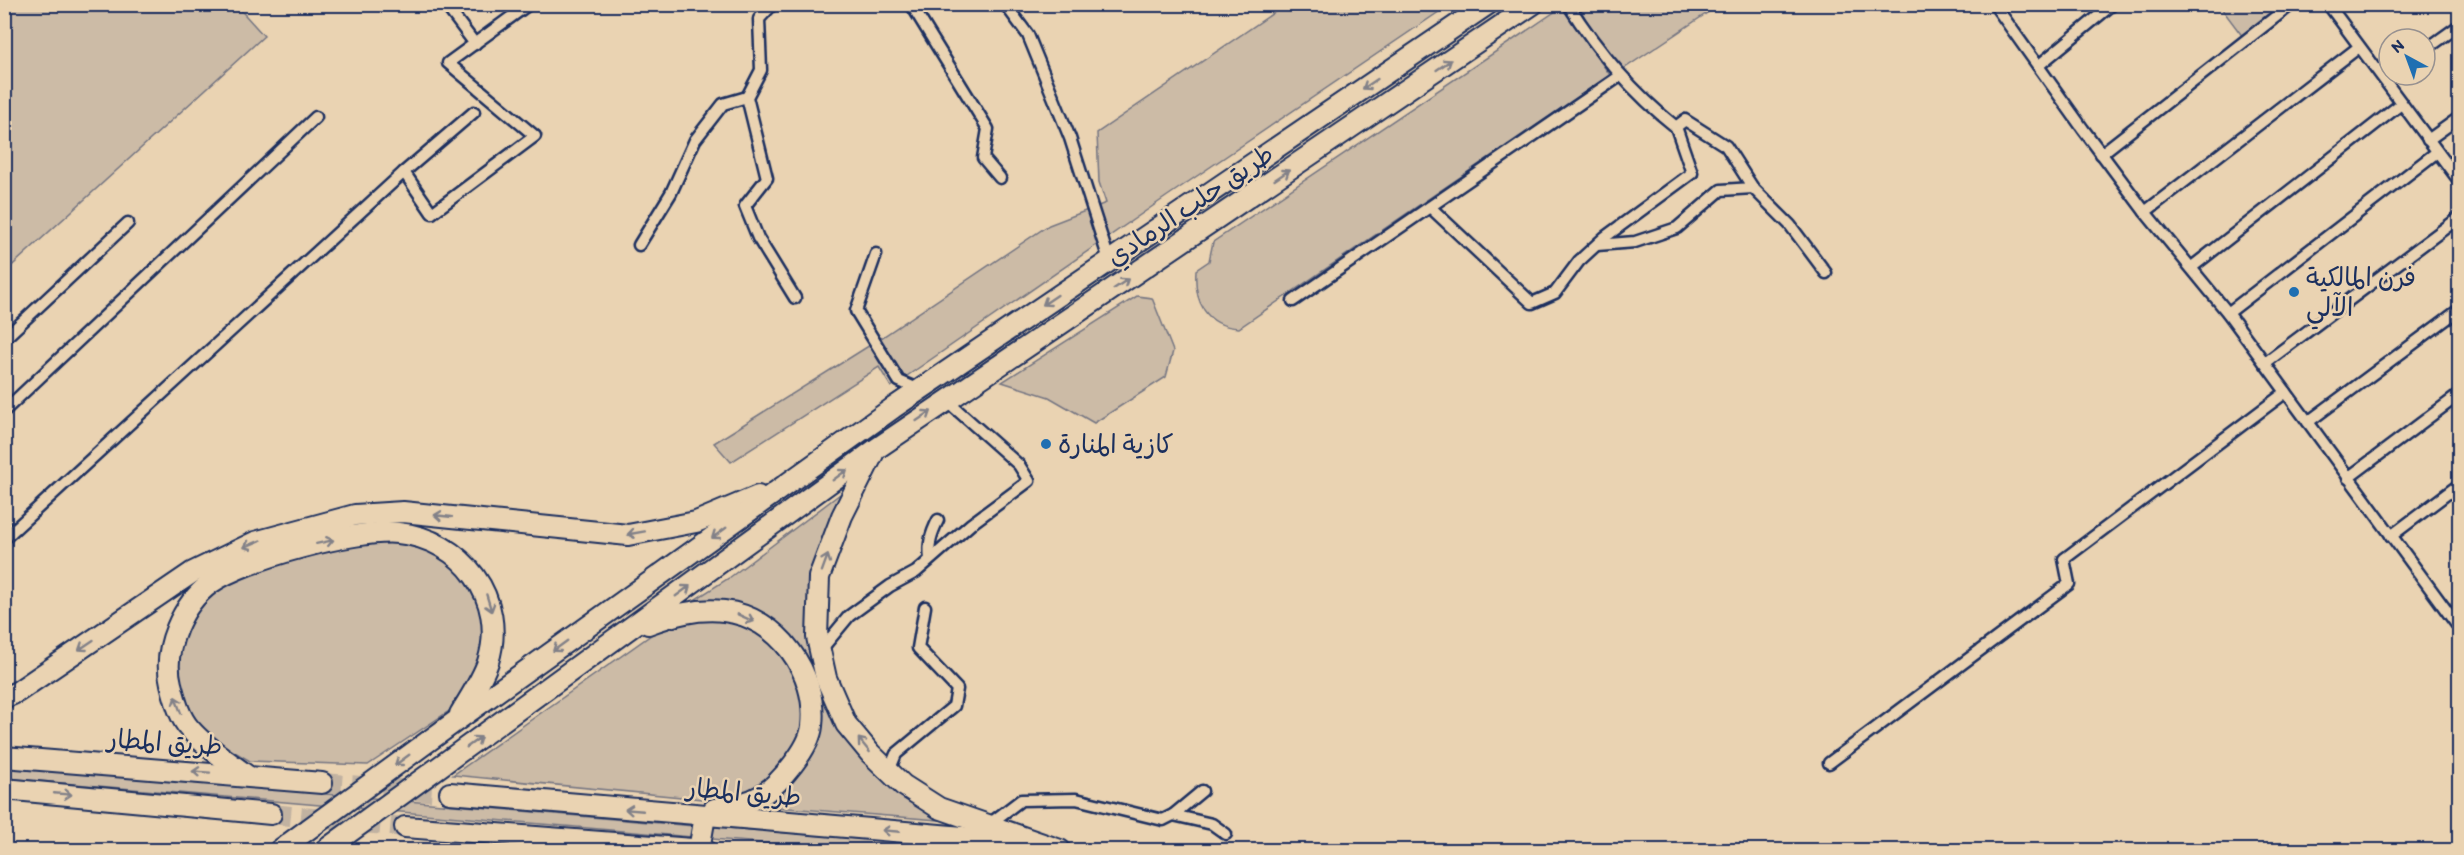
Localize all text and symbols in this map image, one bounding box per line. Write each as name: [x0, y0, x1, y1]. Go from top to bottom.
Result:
north arrow: [2377, 27, 2437, 87]
text: N: [2387, 35, 2408, 57]
one-way arrow: [1435, 59, 1451, 71]
one-way arrow: [1362, 78, 1378, 90]
street label: طريق حلب الرمادي: [1100, 137, 1281, 275]
one-way arrow: [1274, 169, 1290, 181]
place label: فرن المالكية الآلي: [2306, 261, 2416, 330]
one-way arrow: [1112, 278, 1128, 290]
marker: فرن المالكية الآلي: [2287, 285, 2301, 299]
one-way arrow: [1043, 294, 1059, 306]
one-way arrow: [915, 410, 932, 422]
place label: كازية المنارة: [1058, 428, 1174, 460]
marker: كازية المنارة: [1039, 437, 1053, 451]
one-way arrow: [832, 469, 848, 481]
one-way arrow: [433, 510, 453, 521]
one-way arrow: [711, 527, 727, 539]
one-way arrow: [627, 528, 647, 539]
one-way arrow: [316, 536, 335, 548]
one-way arrow: [243, 539, 262, 550]
one-way arrow: [820, 554, 831, 573]
one-way arrow: [675, 584, 691, 597]
one-way arrow: [484, 593, 495, 612]
one-way arrow: [736, 612, 754, 624]
one-way arrow: [78, 640, 95, 652]
one-way arrow: [553, 640, 569, 652]
one-way arrow: [171, 696, 182, 714]
street label: طريق المطار: [105, 722, 223, 762]
one-way arrow: [466, 736, 482, 749]
one-way arrow: [857, 738, 870, 754]
one-way arrow: [395, 754, 411, 767]
one-way arrow: [192, 766, 212, 777]
street label: طريق المطار: [683, 771, 803, 813]
one-way arrow: [52, 789, 72, 800]
one-way arrow: [625, 804, 644, 815]
one-way arrow: [882, 825, 902, 836]

